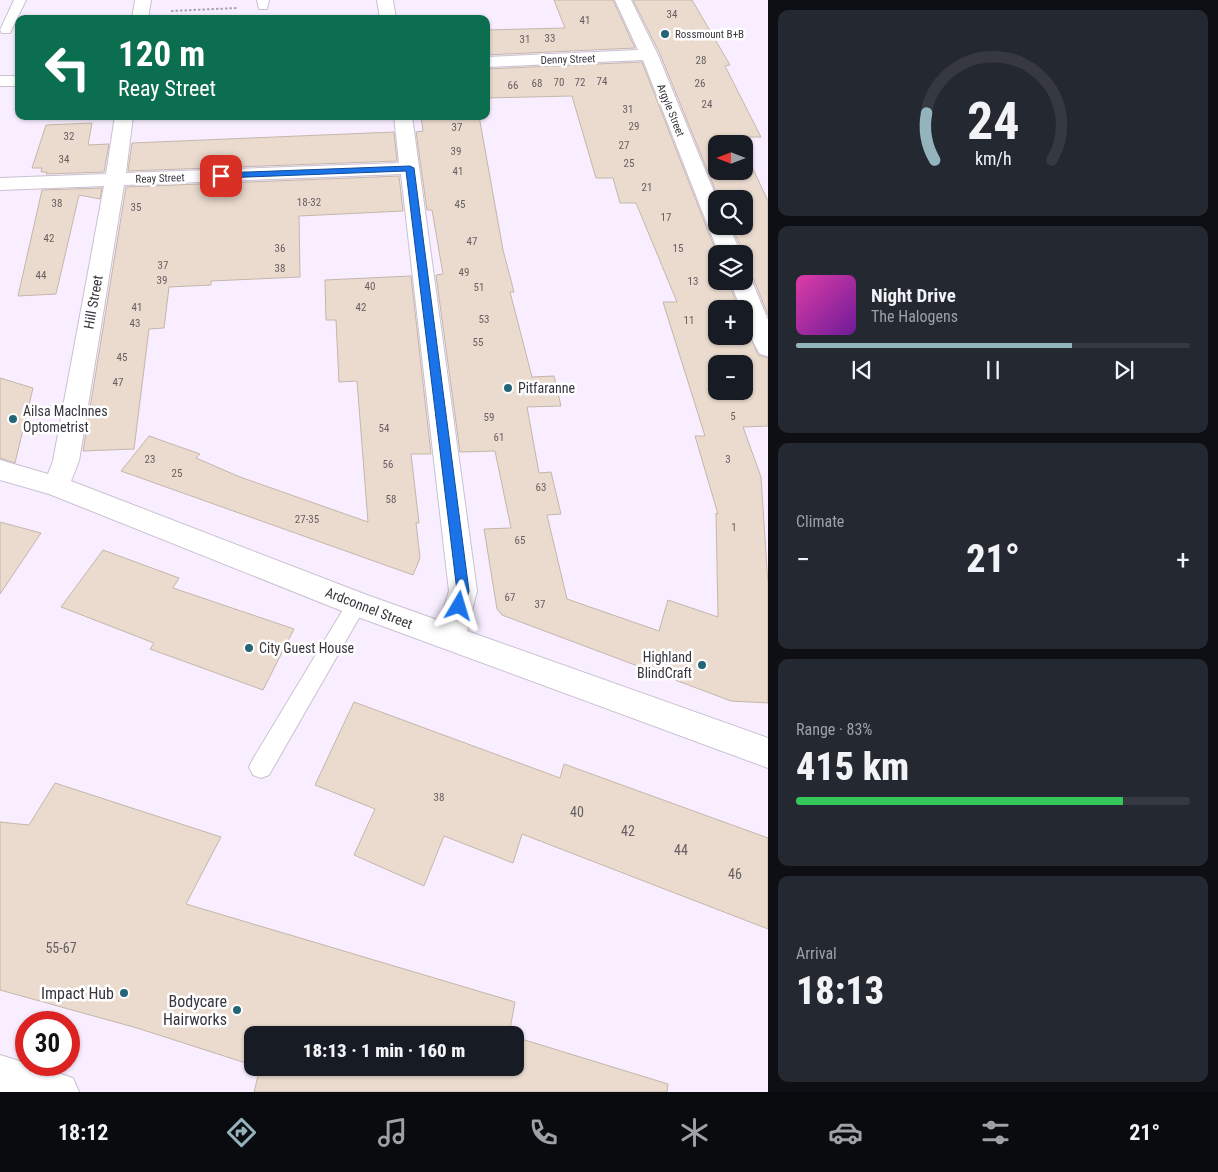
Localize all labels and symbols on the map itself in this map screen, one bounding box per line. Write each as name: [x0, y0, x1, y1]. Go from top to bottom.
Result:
house number: 34: [667, 8, 678, 21]
house number: 41: [580, 14, 590, 27]
marker: Rossmount B+B: [659, 28, 671, 40]
place label: Rossmount B+B: [675, 28, 744, 41]
house number: 33: [545, 32, 555, 45]
house number: 31: [520, 33, 530, 46]
street label: Denny Street: [540, 52, 596, 67]
house number: 28: [696, 54, 706, 67]
house number: 74: [597, 75, 608, 88]
house number: 70: [554, 76, 564, 89]
house number: 72: [575, 76, 585, 89]
house number: 68: [532, 77, 542, 90]
house number: 26: [695, 77, 705, 90]
house number: 66: [508, 79, 518, 92]
street label: Argyle Street: [654, 82, 687, 138]
house number: 24: [702, 98, 713, 111]
house number: 31: [623, 103, 633, 116]
house number: 29: [629, 120, 639, 133]
house number: 37: [452, 121, 462, 134]
house number: 32: [64, 130, 74, 143]
north arrow: [708, 135, 752, 180]
house number: 27: [619, 139, 629, 152]
house number: 39: [451, 145, 461, 158]
house number: 34: [59, 153, 70, 166]
pin: [200, 155, 242, 197]
house number: 25: [624, 157, 634, 170]
house number: 41: [453, 165, 463, 178]
street label: Reay Street: [135, 171, 185, 186]
house number: 21: [642, 181, 652, 194]
house number: 18-32: [297, 196, 321, 209]
house number: 38: [52, 197, 62, 210]
house number: 45: [455, 198, 465, 211]
house number: 35: [131, 201, 141, 214]
house number: 17: [661, 211, 671, 224]
house number: 42: [44, 232, 54, 245]
house number: 47: [467, 235, 477, 248]
house number: 36: [275, 242, 285, 255]
house number: 15: [673, 242, 683, 255]
house number: 37: [158, 259, 168, 272]
house number: 38: [275, 262, 285, 275]
house number: 49: [459, 266, 469, 279]
house number: 44: [36, 269, 47, 282]
street label: Hill Street: [80, 274, 106, 330]
house number: 39: [157, 274, 167, 287]
house number: 13: [688, 275, 698, 288]
house number: 40: [365, 280, 375, 293]
house number: 51: [474, 281, 484, 294]
house number: 41: [132, 301, 142, 314]
house number: 42: [356, 301, 366, 314]
house number: 53: [479, 313, 489, 326]
house number: 11: [684, 314, 694, 327]
house number: 43: [130, 317, 140, 330]
house number: 55: [473, 336, 483, 349]
house number: 45: [117, 351, 127, 364]
house number: 47: [113, 376, 123, 389]
place label: Pitfaranne: [518, 380, 576, 396]
marker: Pitfaranne: [502, 382, 514, 394]
place label: Ailsa MacInnes Optometrist: [23, 403, 108, 435]
house number: 5: [730, 410, 736, 423]
house number: 59: [484, 411, 494, 424]
marker: Ailsa MacInnes Optometrist: [7, 413, 19, 425]
house number: 54: [379, 422, 390, 435]
house number: 61: [494, 431, 504, 444]
house number: 23: [145, 453, 155, 466]
house number: 3: [725, 453, 731, 466]
house number: 56: [383, 458, 393, 471]
house number: 25: [172, 467, 182, 480]
house number: 63: [536, 481, 546, 494]
house number: 58: [386, 493, 396, 506]
house number: 27-35: [295, 513, 319, 526]
house number: 1: [731, 521, 737, 534]
house number: 65: [515, 534, 525, 547]
position arrow: [432, 579, 484, 631]
street label: Ardconnel Street: [323, 584, 415, 632]
house number: 67: [505, 591, 515, 604]
house number: 37: [535, 598, 545, 611]
place label: City Guest House: [259, 640, 355, 656]
marker: City Guest House: [243, 642, 255, 654]
place label: Highland BlindCraft: [637, 649, 692, 681]
marker: Highland BlindCraft: [696, 659, 708, 671]
house number: 38: [434, 791, 444, 804]
house number: 40: [570, 804, 584, 820]
house number: 42: [621, 823, 635, 839]
house number: 44: [674, 842, 688, 858]
house number: 46: [728, 866, 742, 882]
house number: 55-67: [45, 940, 77, 956]
place label: Impact Hub: [41, 984, 114, 1003]
marker: Impact Hub: [118, 987, 130, 999]
place label: Bodycare Hairworks: [163, 992, 227, 1029]
marker: Bodycare Hairworks: [231, 1004, 243, 1016]
speed limit sign: 30: [15, 1011, 80, 1076]

